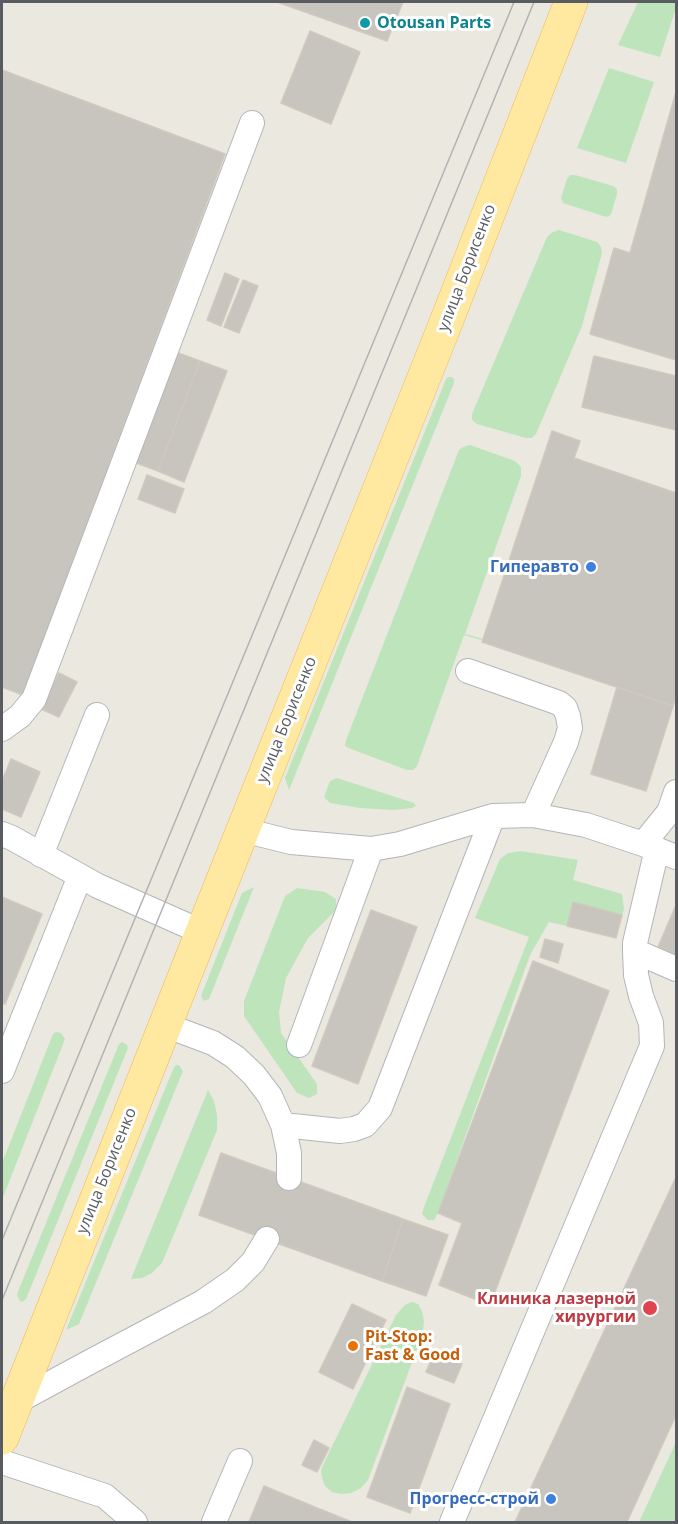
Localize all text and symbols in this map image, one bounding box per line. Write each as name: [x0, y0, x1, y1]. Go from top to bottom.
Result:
place label: Otousan Parts: [377, 13, 491, 33]
marker: Otousan Parts: [358, 16, 372, 30]
street label: улица Борисенко: [434, 202, 500, 334]
place label: Гиперавто: [490, 557, 579, 577]
marker: Гиперавто: [584, 560, 598, 574]
street label: улица Борисенко: [253, 654, 321, 786]
street label: улица Борисенко: [73, 1105, 141, 1237]
place label: Клиника лазерной хирургии: [477, 1289, 636, 1327]
marker: Клиника лазерной хирургии: [641, 1299, 659, 1317]
place label: Pit-Stop: Fast & Good: [365, 1327, 460, 1365]
marker: Pit-Stop: Fast & Good: [346, 1339, 360, 1353]
place label: Прогресс-строй: [410, 1489, 539, 1509]
marker: Прогресс-строй: [544, 1492, 558, 1506]

